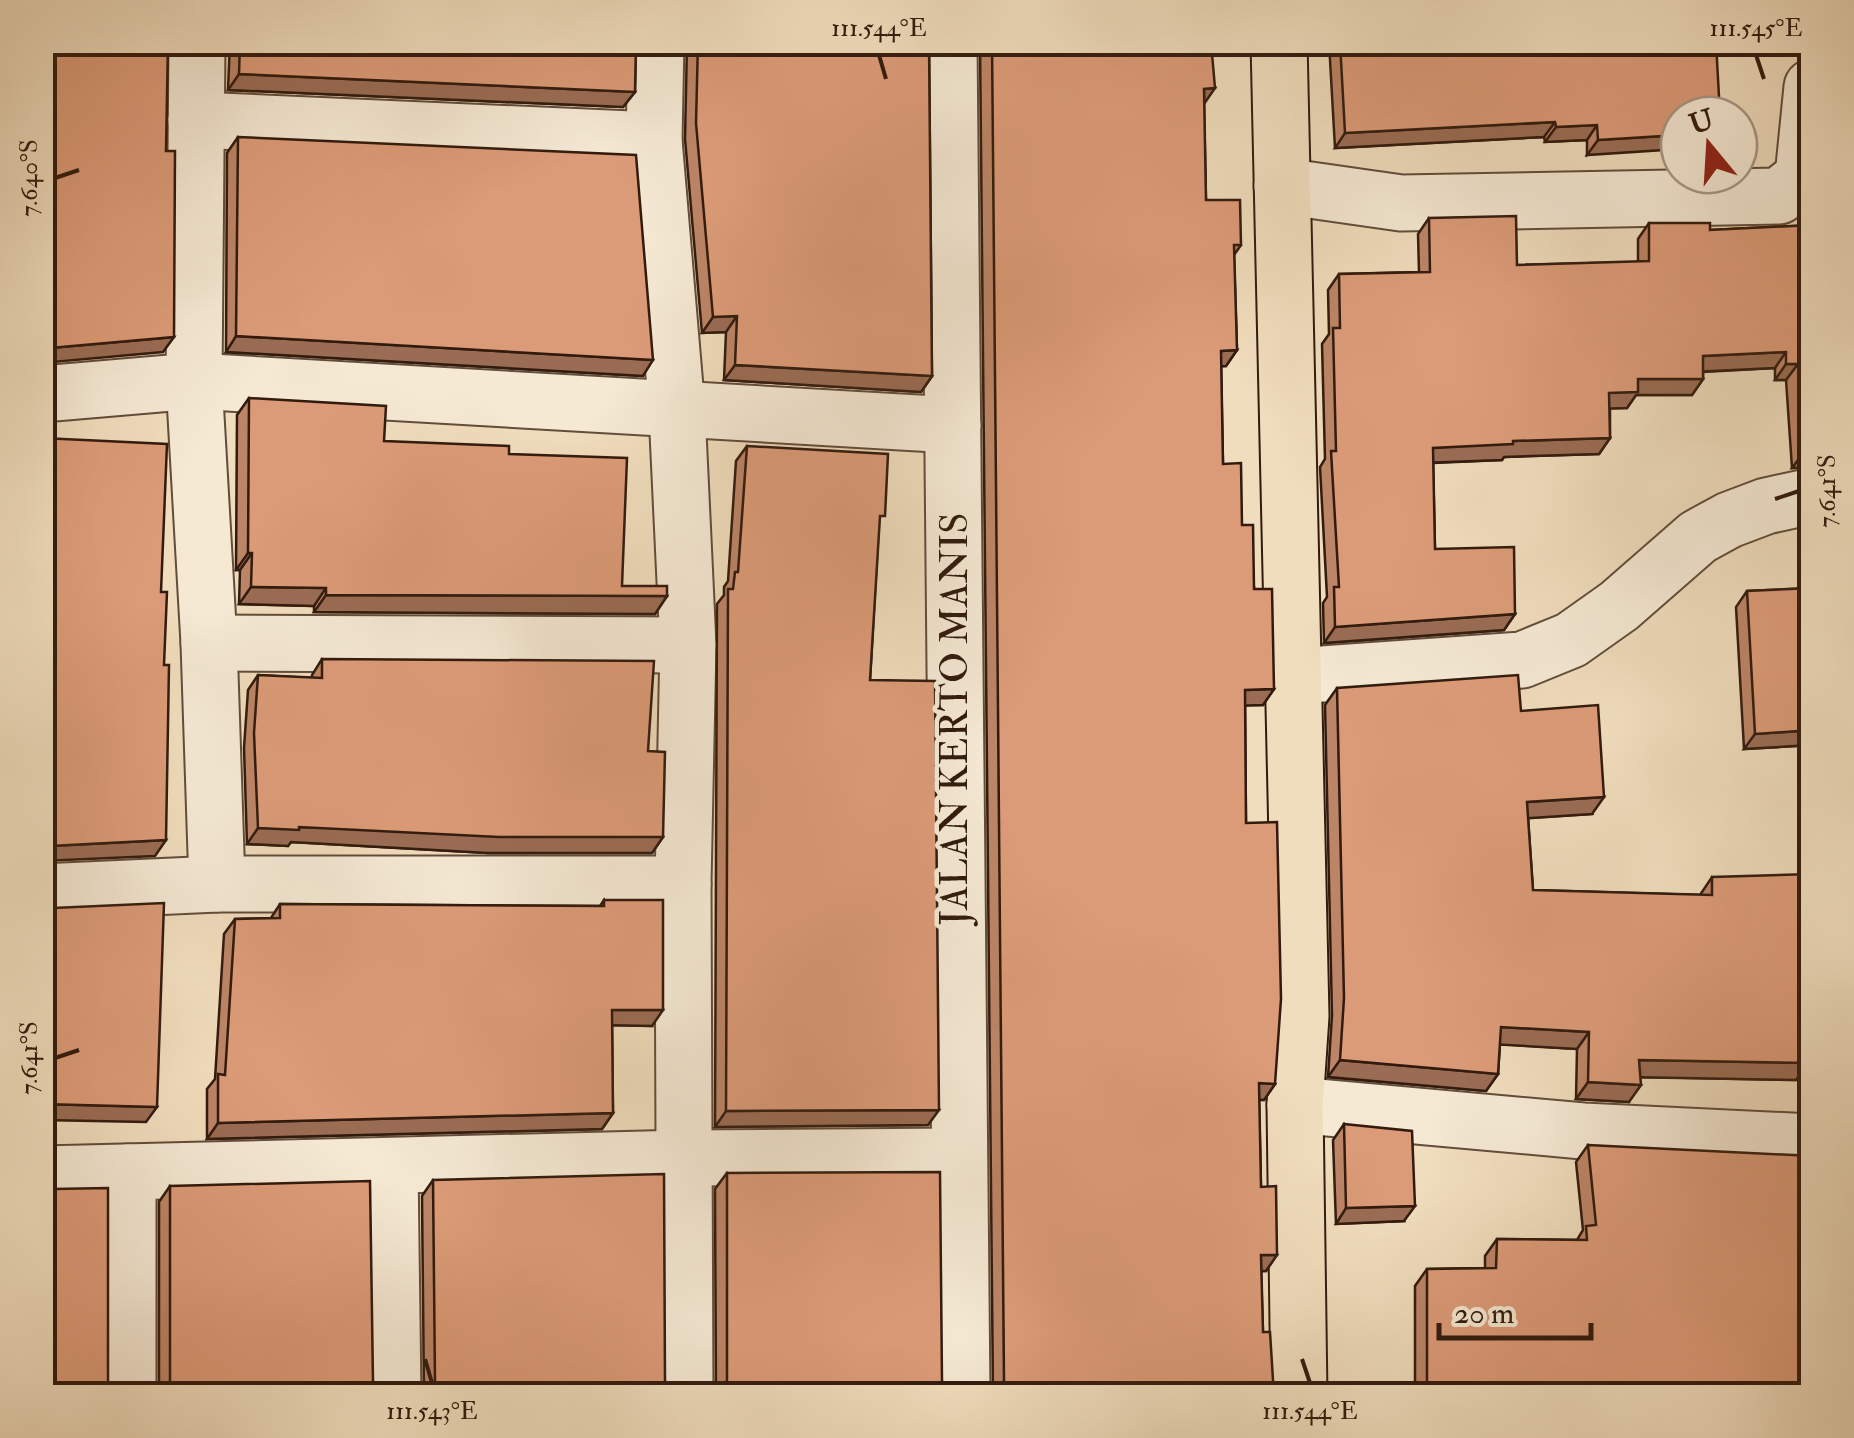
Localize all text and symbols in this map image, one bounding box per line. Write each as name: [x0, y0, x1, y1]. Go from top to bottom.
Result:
text: 111.544°E: [831, 13, 927, 44]
text: 111.545°E: [1710, 13, 1802, 44]
north arrow: [1659, 95, 1759, 195]
text: U: [1685, 102, 1719, 143]
text: 7.640°S: [14, 139, 45, 217]
text: 7.641°S: [1812, 454, 1843, 528]
street label: JALAN KERTO MANIS: [931, 513, 979, 926]
text: 7.641°S: [14, 1021, 45, 1095]
scale bar: [1439, 1278, 1592, 1340]
text: 20 m: [1454, 1295, 1514, 1332]
text: 111.543°E: [386, 1396, 478, 1427]
text: 111.544°E: [1262, 1396, 1358, 1427]

